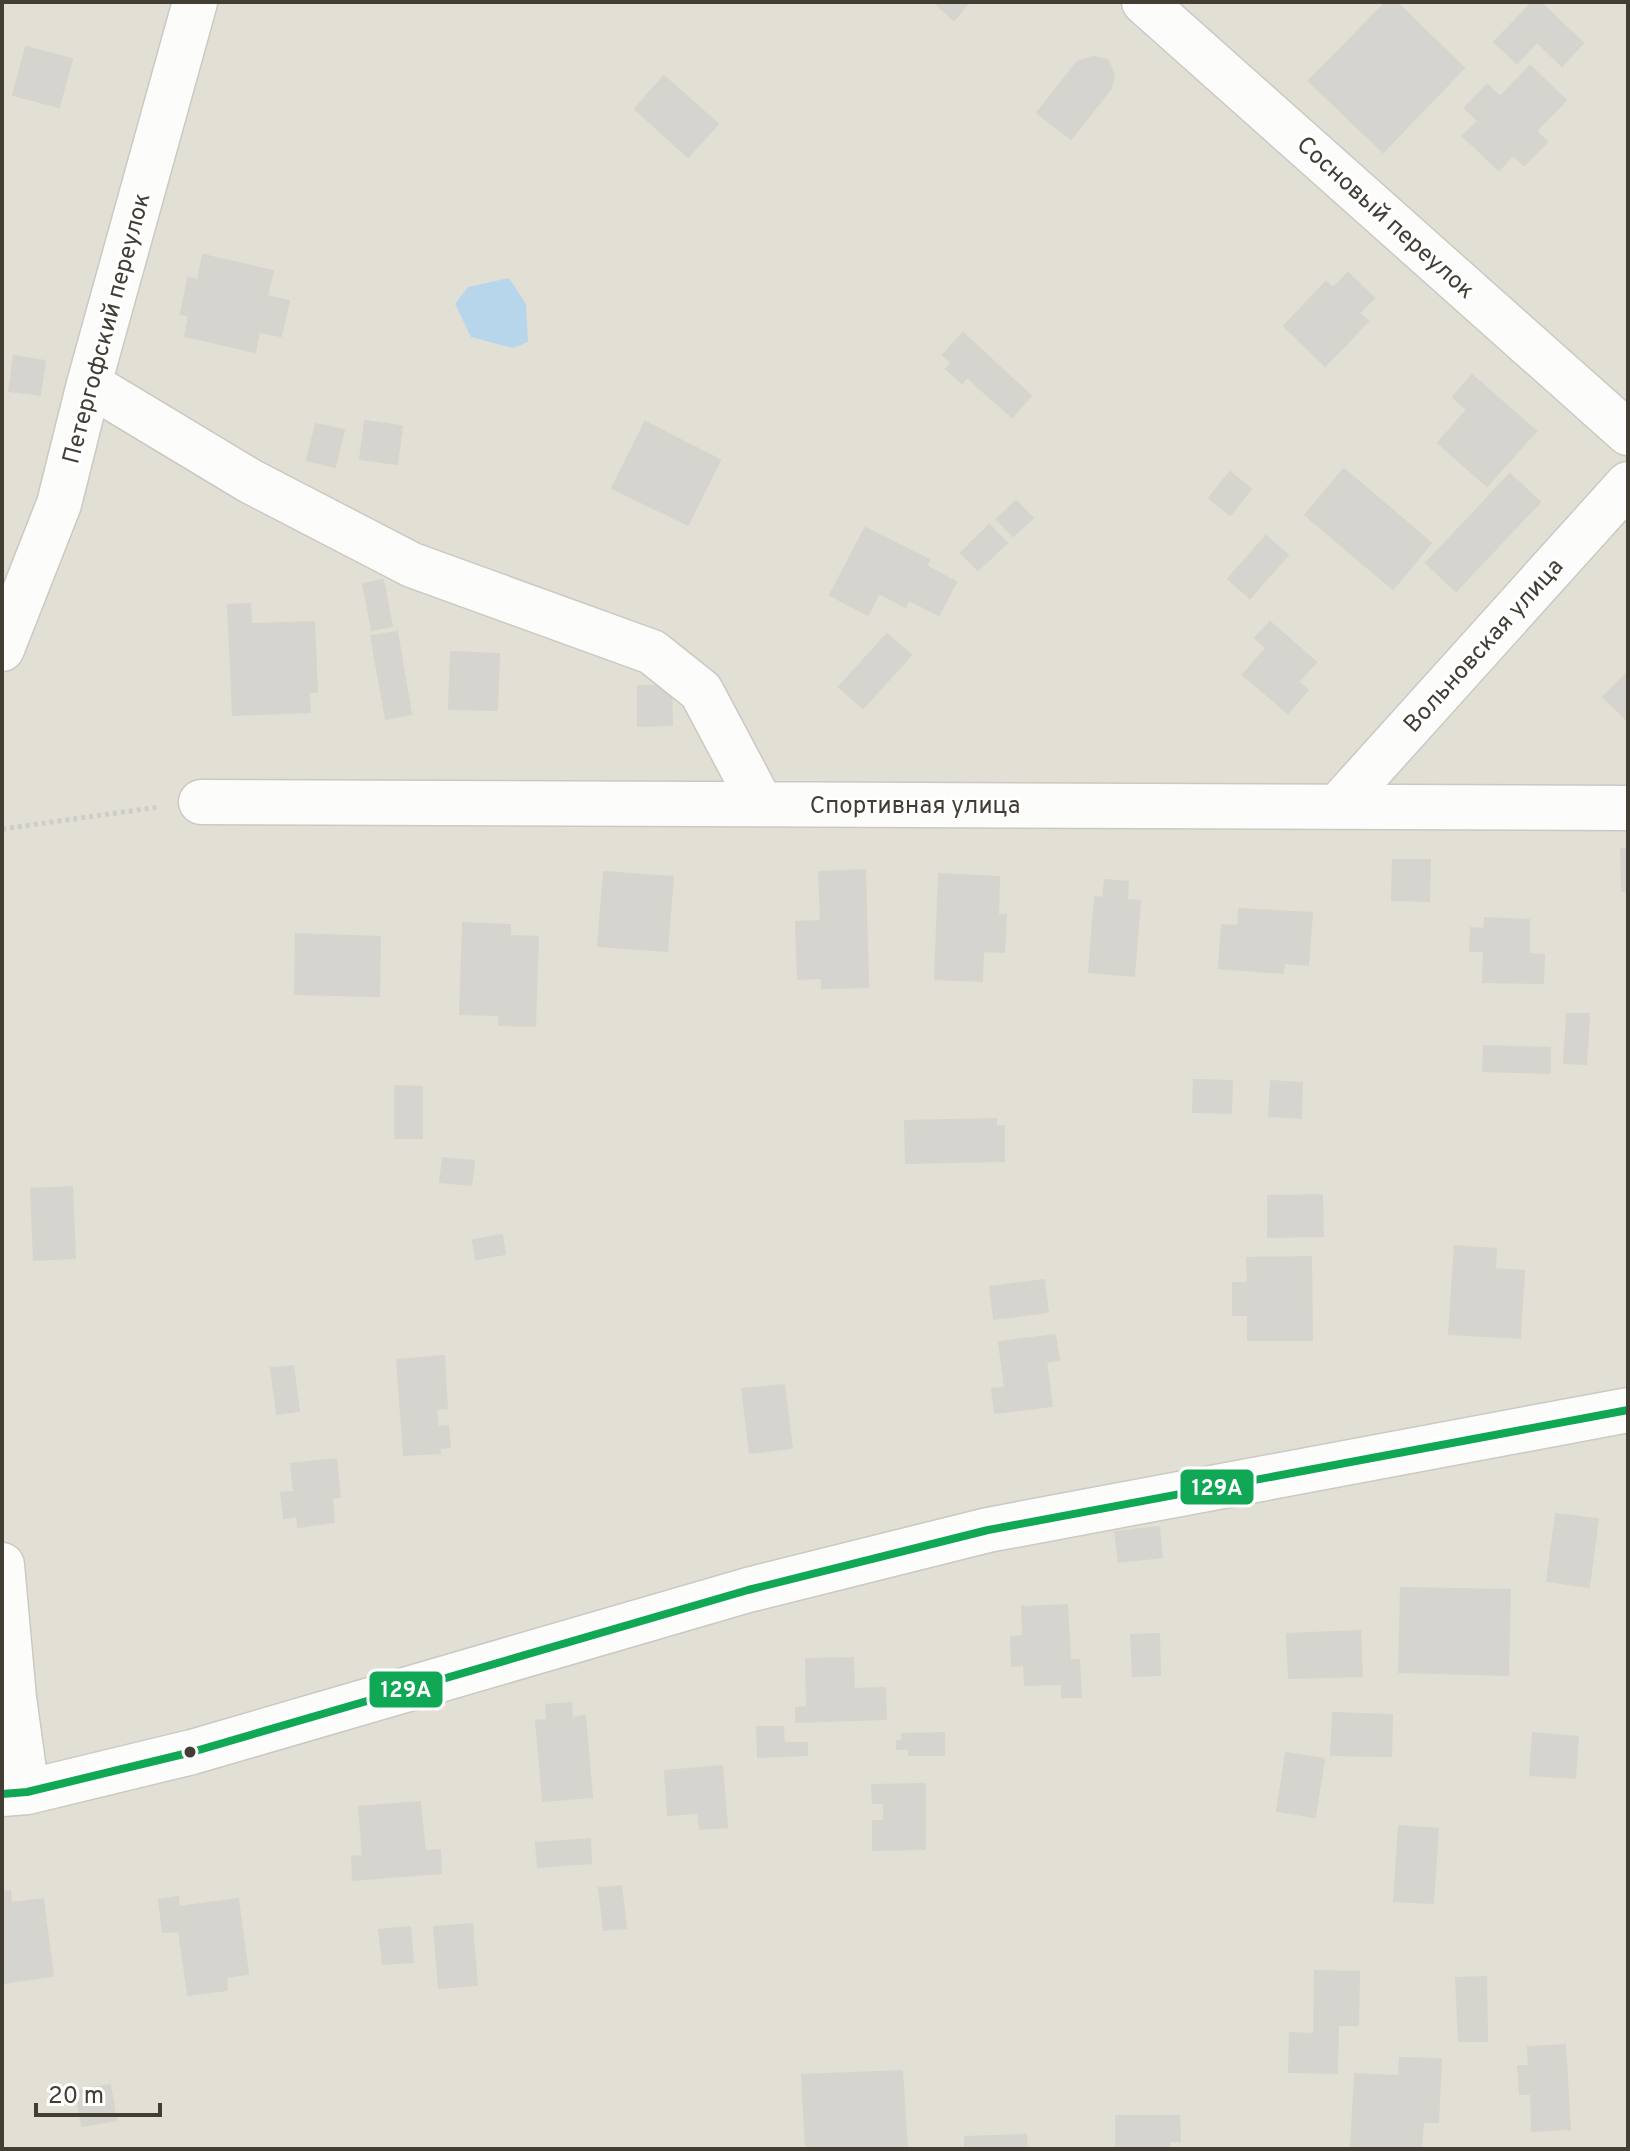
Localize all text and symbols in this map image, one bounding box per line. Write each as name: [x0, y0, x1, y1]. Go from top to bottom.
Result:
street label: Сосновый переулок: [1289, 131, 1480, 306]
street label: Петергофский переулок: [57, 190, 159, 467]
street label: Вольновская улица: [1398, 553, 1571, 740]
street label: Спортивная улица: [810, 792, 1020, 822]
line badge: 129А: [1179, 1468, 1255, 1506]
text: 129А: [1192, 1476, 1243, 1503]
line badge: 129А: [368, 1670, 444, 1709]
text: 129А: [381, 1678, 432, 1705]
unlabelled marker: [182, 1744, 198, 1760]
scale bar: [36, 2067, 160, 2117]
text: 20 m: [48, 2082, 104, 2112]

